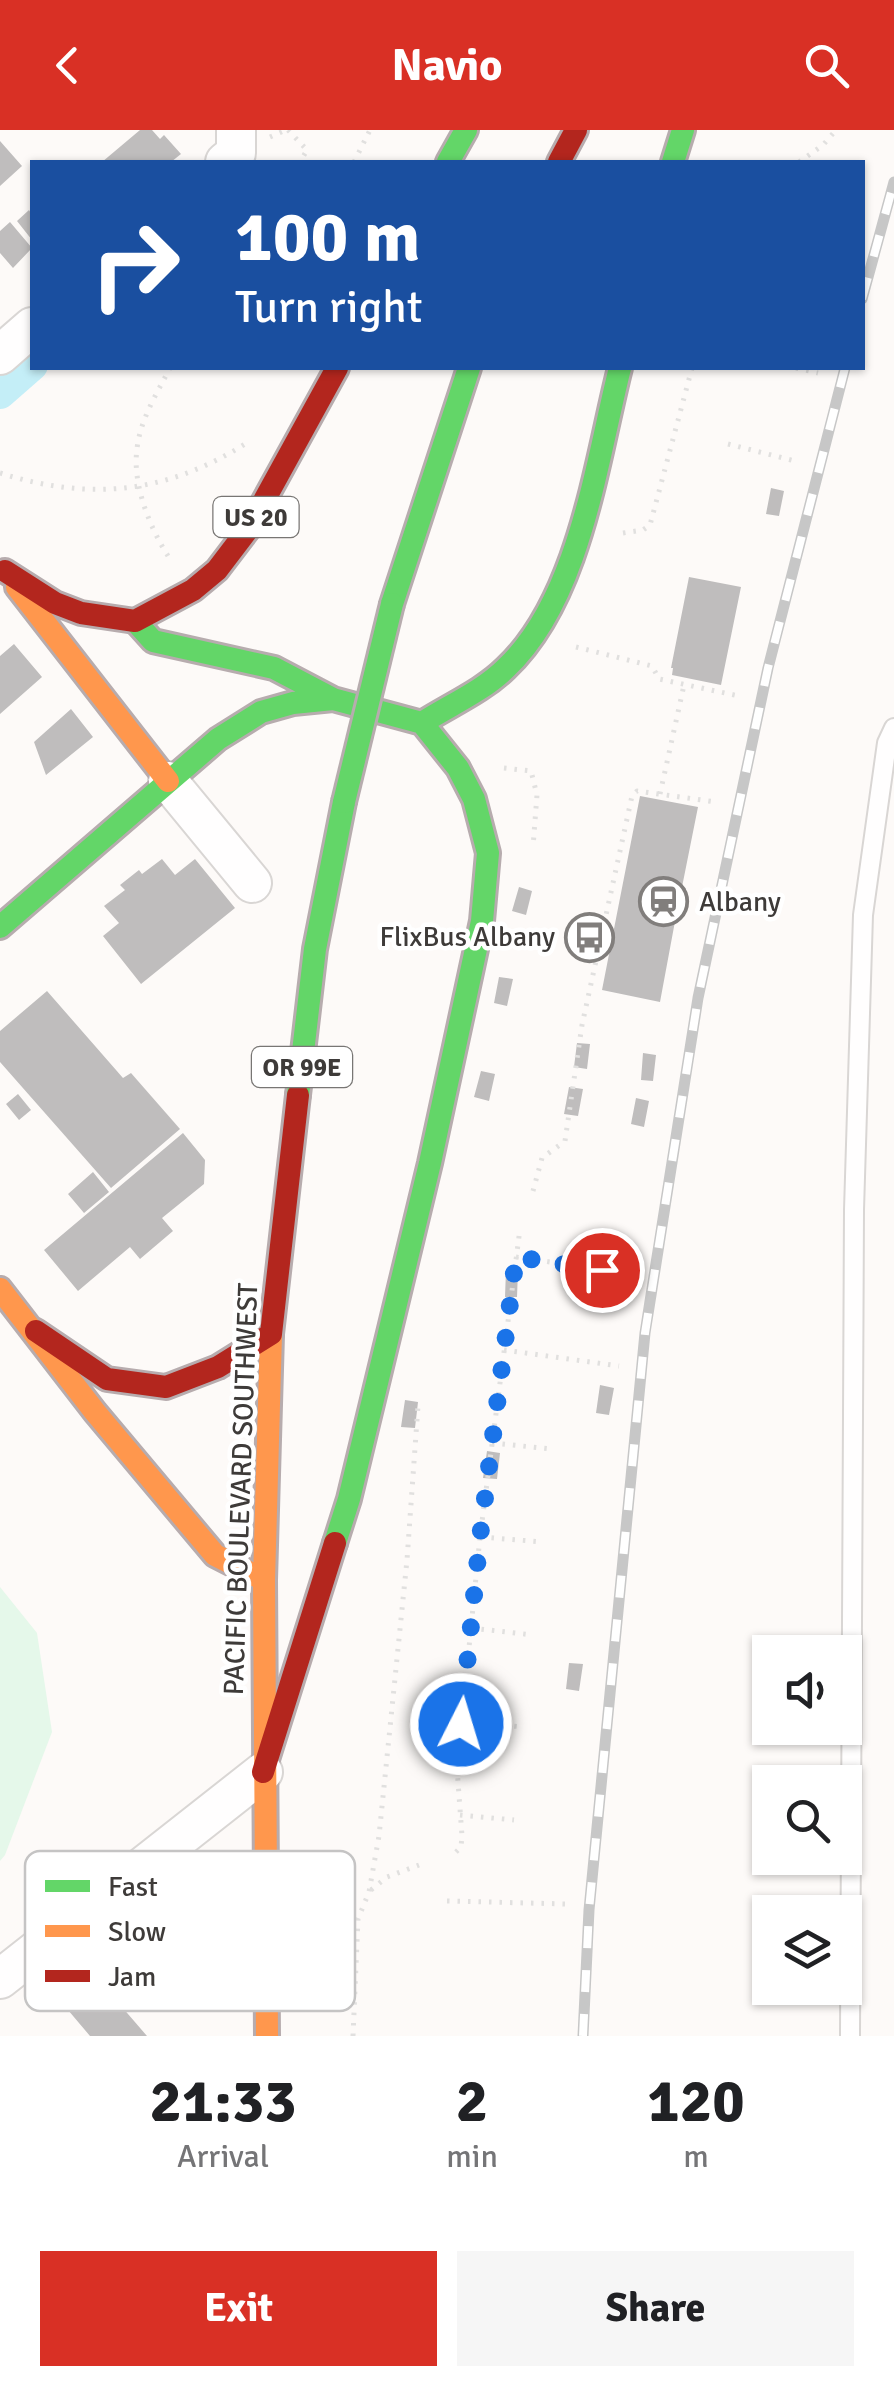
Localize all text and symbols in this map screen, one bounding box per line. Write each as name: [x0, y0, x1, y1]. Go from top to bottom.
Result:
icon: back: [40, 38, 95, 93]
text: Navio: [391, 38, 503, 93]
icon: search: [799, 38, 854, 93]
text: 100 m: [235, 194, 420, 280]
icon: right: [70, 200, 200, 330]
text: Turn right: [235, 280, 423, 335]
road number: US 20: [214, 497, 298, 537]
station icon: Albany: [638, 876, 690, 928]
place label: Albany: [699, 885, 781, 919]
bus stop icon: FlixBus Albany: [564, 911, 616, 963]
place label: FlixBus Albany: [379, 920, 555, 954]
road number: OR 99E: [252, 1047, 352, 1087]
pin: [560, 1228, 645, 1313]
icon: arrive: [575, 1243, 630, 1298]
street label: PACIFIC BOULEVARD SOUTHWEST: [217, 1282, 265, 1696]
map controls: [752, 1635, 862, 2005]
button: sound: [752, 1635, 862, 1745]
position arrow: [409, 1672, 513, 1776]
button: search: [752, 1765, 862, 1875]
legend: [25, 1851, 355, 2011]
text: Fast: [108, 1870, 158, 1904]
button: layers: [752, 1895, 862, 2005]
text: Slow: [108, 1915, 166, 1949]
text: Jam: [108, 1960, 156, 1994]
text: 21:33: [149, 2065, 297, 2139]
text: 2: [456, 2065, 488, 2139]
text: 120: [647, 2065, 745, 2139]
text: Arrival: [177, 2137, 269, 2176]
text: min: [446, 2137, 498, 2176]
text: m: [683, 2137, 709, 2176]
button: Exit: [40, 2251, 437, 2366]
button: Share: [457, 2251, 854, 2366]

